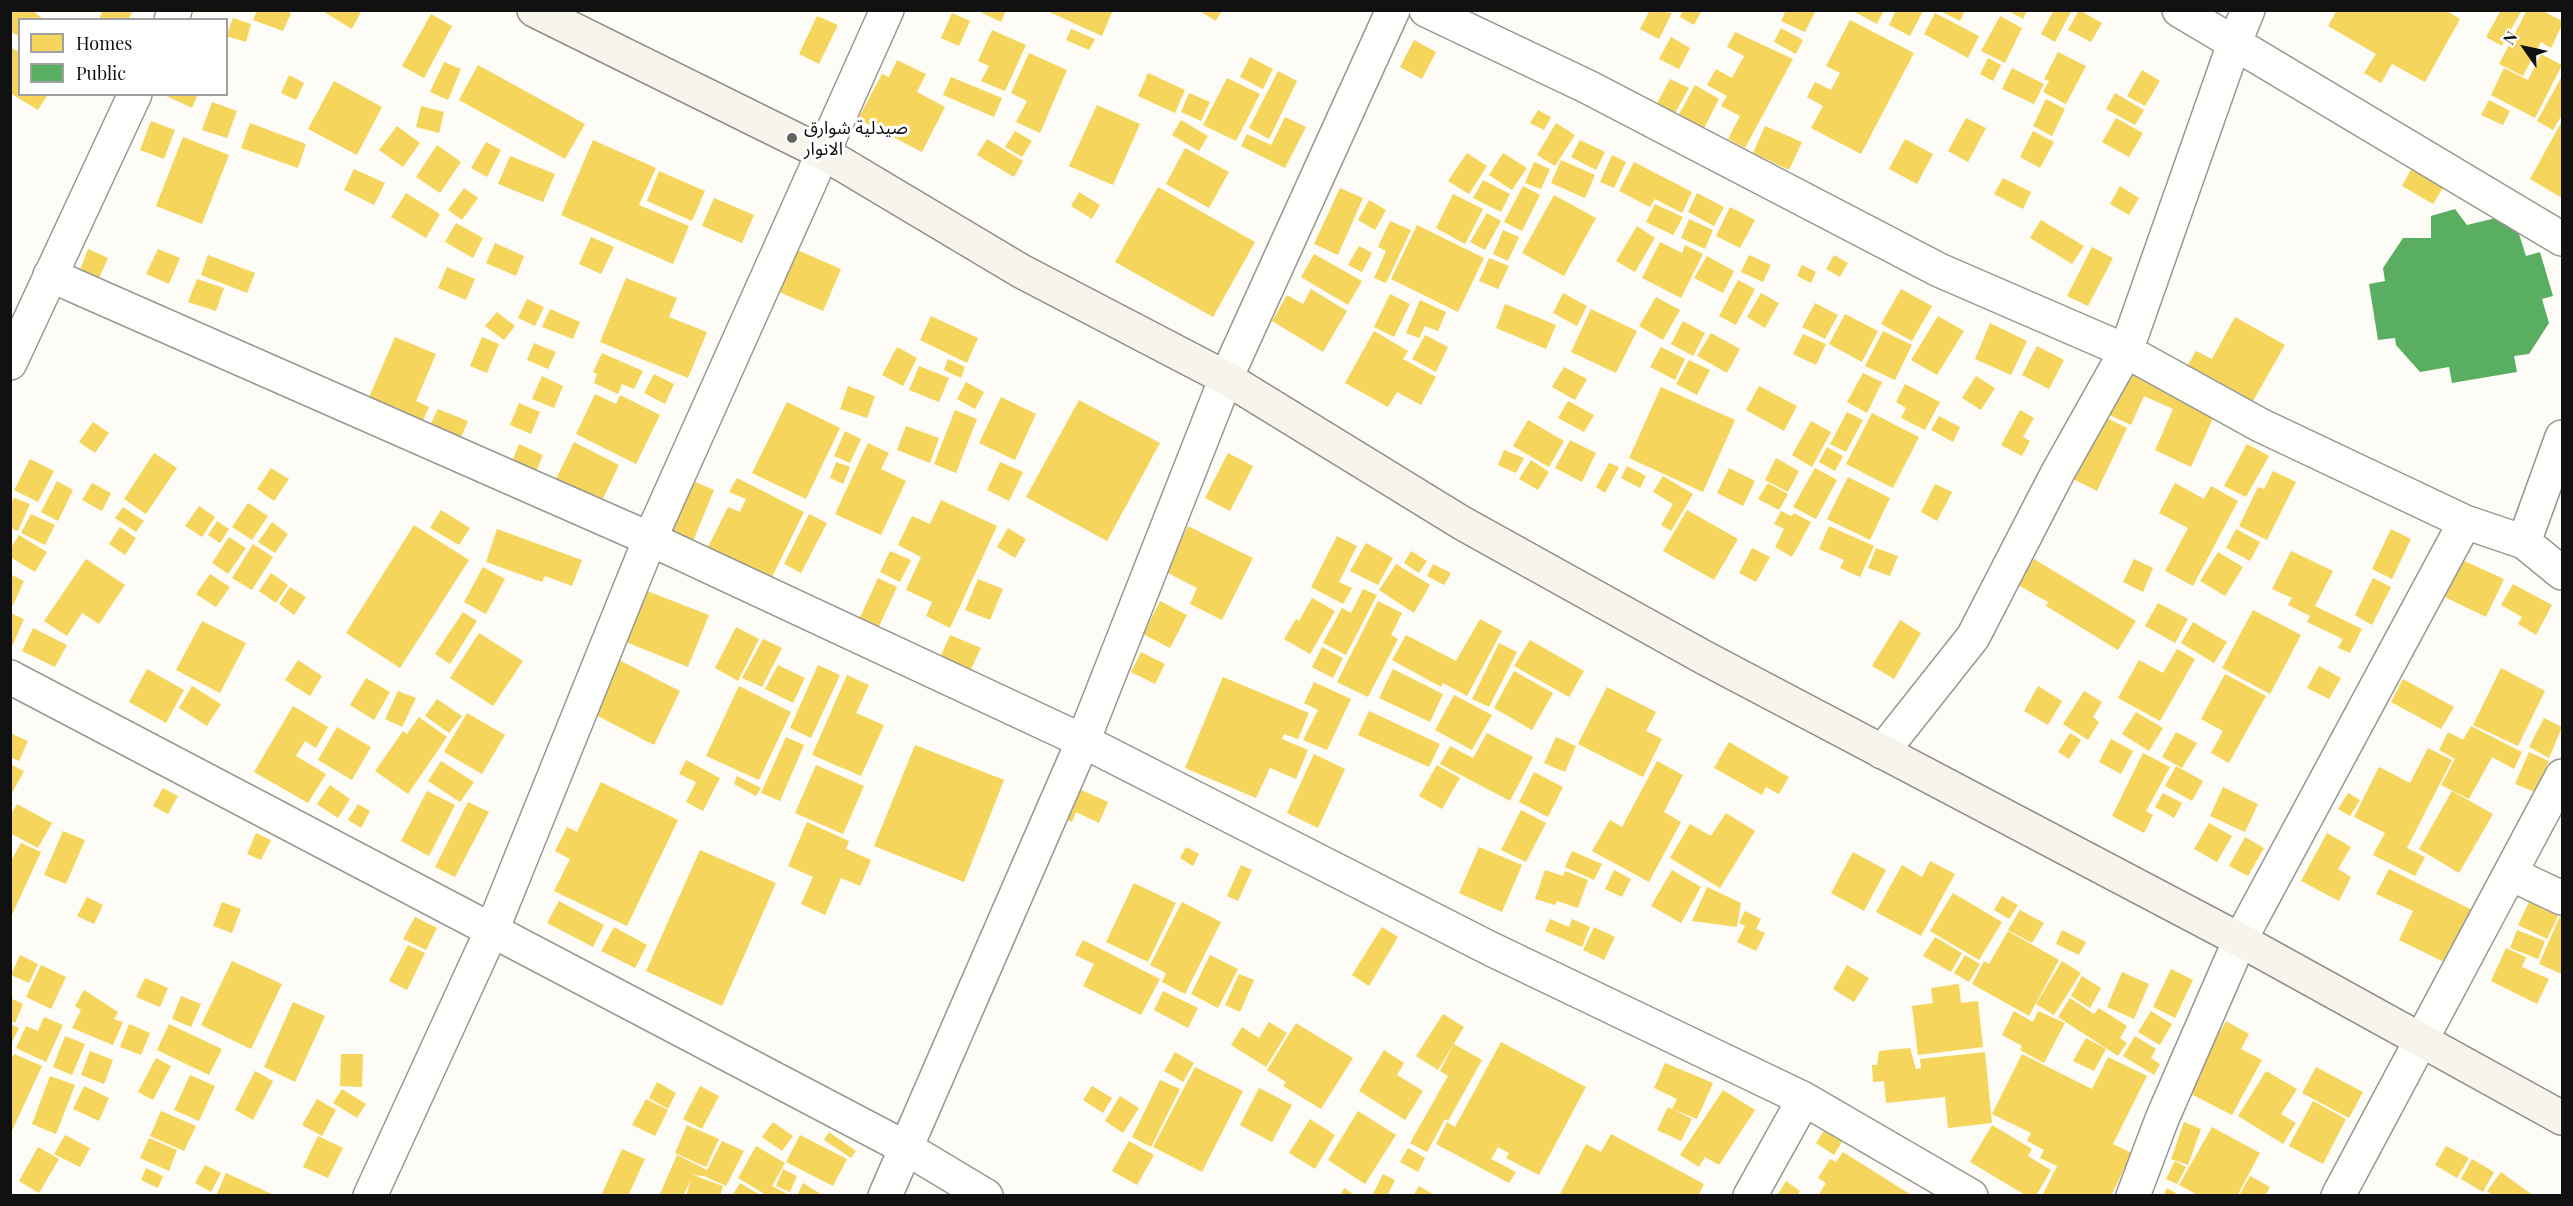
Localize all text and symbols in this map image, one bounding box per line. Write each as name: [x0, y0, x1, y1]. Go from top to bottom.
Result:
legend: [18, 18, 228, 96]
north arrow: [2495, 18, 2555, 78]
text: N: [2498, 27, 2522, 48]
text: Homes: [76, 31, 132, 55]
text: Public: [76, 61, 126, 85]
place label: صيدلية شوارق الانوار: [804, 117, 908, 160]
marker: صيدلية شوارق الانوار: [785, 131, 799, 145]

